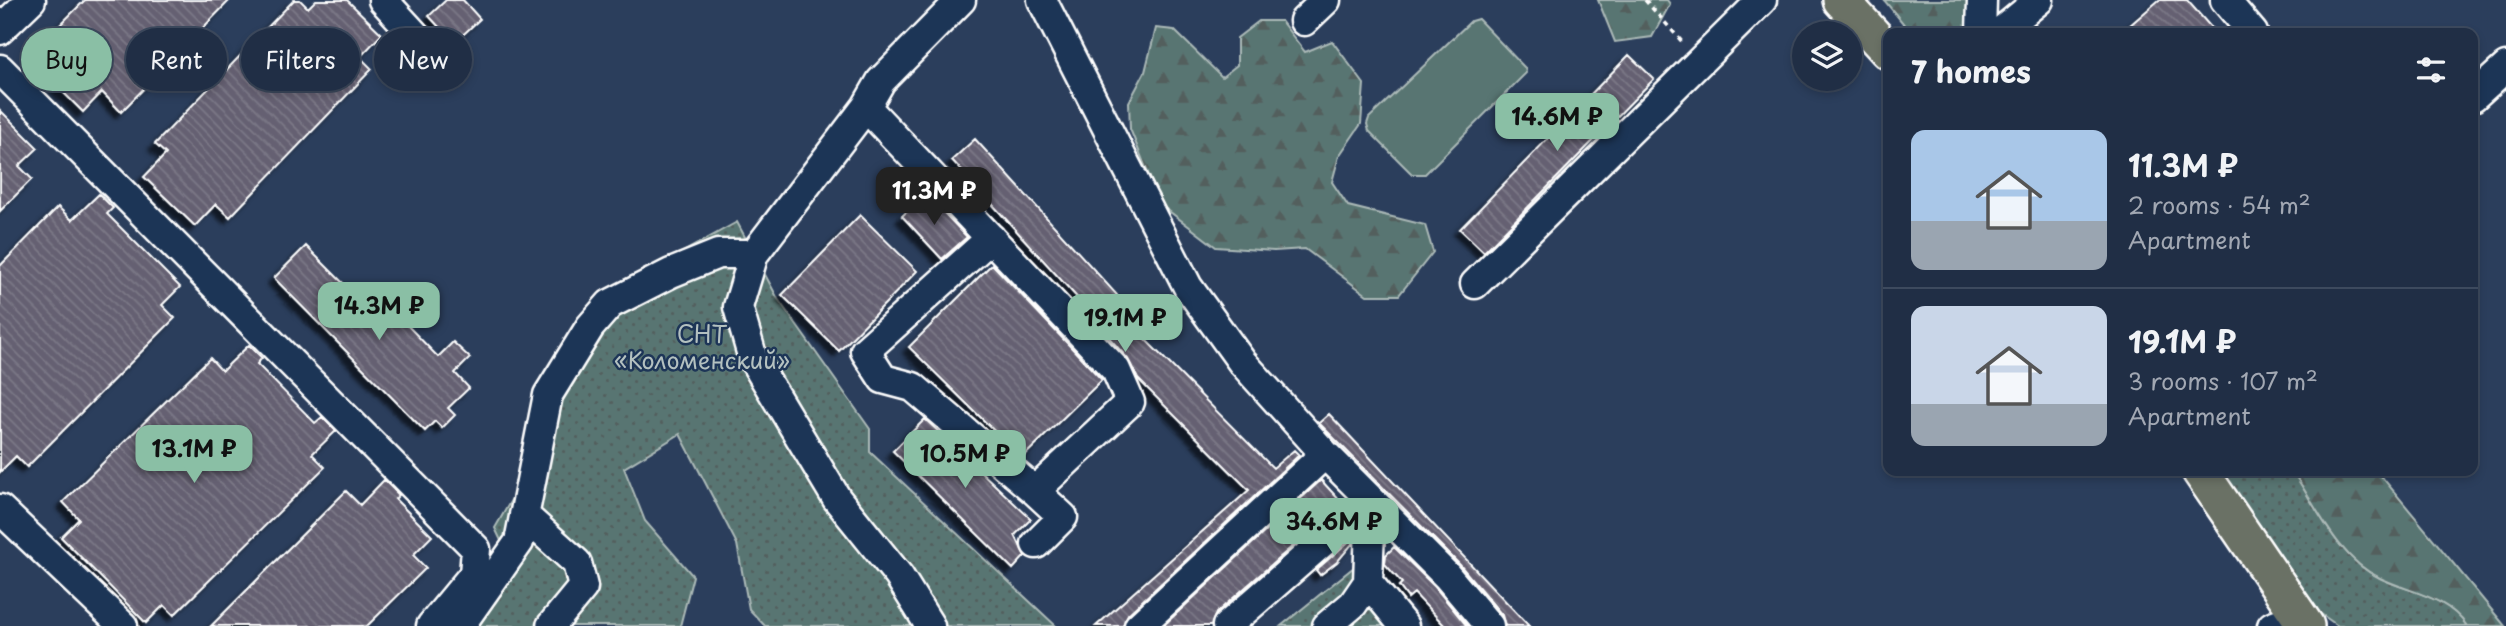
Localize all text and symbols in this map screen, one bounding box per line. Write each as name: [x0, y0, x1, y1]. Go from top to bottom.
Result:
map controls: [1792, 21, 1862, 91]
button: layers: [1792, 21, 1862, 91]
chip: Buy: [21, 28, 112, 91]
chip: Rent: [126, 28, 227, 91]
chip: Filters: [241, 28, 360, 91]
chip: New: [374, 28, 472, 91]
text: 7 homes: [1911, 48, 2031, 93]
icon: filters: [2412, 51, 2450, 89]
pin: 14.6M ₽: [1492, 94, 1622, 153]
text: 14.6M ₽: [1511, 98, 1603, 133]
text: 11.3M ₽: [2128, 142, 2238, 187]
icon: home: [1967, 158, 2051, 242]
pin: 11.3M ₽: [869, 168, 999, 227]
text: 11.3M ₽: [892, 172, 976, 207]
text: 2 rooms · 54 m²: [2128, 187, 2311, 222]
text: Apartment: [2128, 222, 2251, 257]
pin: 14.3M ₽: [314, 282, 444, 342]
text: 14.3M ₽: [334, 287, 424, 322]
pin: 19.1M ₽: [1060, 294, 1190, 354]
text: 19.1M ₽: [1084, 299, 1166, 334]
park label: СНТ «Коломенский»: [614, 316, 790, 377]
text: 19.1M ₽: [2128, 318, 2236, 363]
icon: home: [1967, 334, 2051, 418]
text: 3 rooms · 107 m²: [2128, 363, 2318, 398]
text: Apartment: [2128, 398, 2251, 433]
pin: 13.1M ₽: [129, 426, 259, 485]
text: 13.1M ₽: [151, 430, 237, 465]
pin: 10.5M ₽: [900, 430, 1030, 490]
text: 10.5M ₽: [920, 435, 1010, 470]
pin: 34.6M ₽: [1269, 498, 1399, 558]
text: 34.6M ₽: [1286, 503, 1382, 538]

